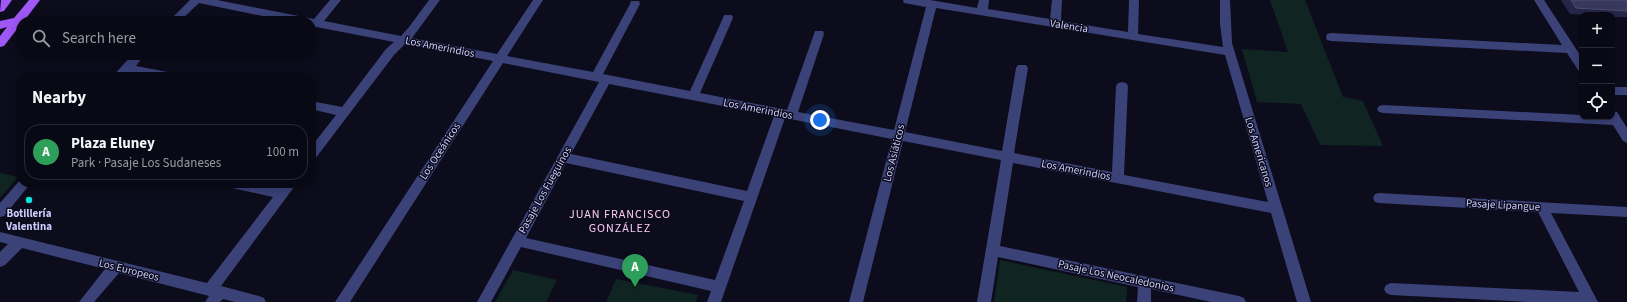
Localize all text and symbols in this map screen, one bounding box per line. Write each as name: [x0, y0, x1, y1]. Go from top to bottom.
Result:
map controls: [1579, 12, 1615, 120]
button: +: [1579, 12, 1615, 48]
search box: [16, 16, 316, 60]
street label: Valencia: [1049, 16, 1089, 36]
icon: search: [30, 27, 52, 49]
text: Search here: [62, 28, 136, 49]
street label: Los Amerindios: [404, 33, 476, 61]
button: −: [1579, 48, 1615, 84]
button: locate: [1579, 84, 1615, 120]
text: Nearby: [32, 86, 86, 110]
street label: Los Amerindios: [722, 95, 794, 123]
your location: [810, 110, 830, 130]
street label: Los Americanos: [1241, 115, 1277, 189]
street label: Los Oceánicos: [416, 119, 464, 182]
street label: Los Asiáticos: [880, 122, 908, 183]
text: Plaza Eluney: [71, 133, 155, 154]
text: A: [42, 143, 50, 161]
text: 100 m: [266, 143, 299, 161]
street label: Pasaje Los Fueguinos: [515, 144, 575, 236]
text: Park · Pasaje Los Sudaneses: [71, 154, 221, 172]
street label: Los Amerindios: [1040, 156, 1112, 184]
marker: Botillería Valentina: [24, 195, 34, 205]
street label: Pasaje Lipangue: [1465, 196, 1541, 214]
place label: Botillería Valentina: [5, 206, 52, 234]
district label: JUAN FRANCISCO GONZÁLEZ: [569, 206, 671, 237]
pin: A: [622, 254, 648, 287]
street label: Los Europeos: [97, 255, 161, 285]
street label: Pasaje Los Neocaledonios: [1057, 256, 1176, 296]

